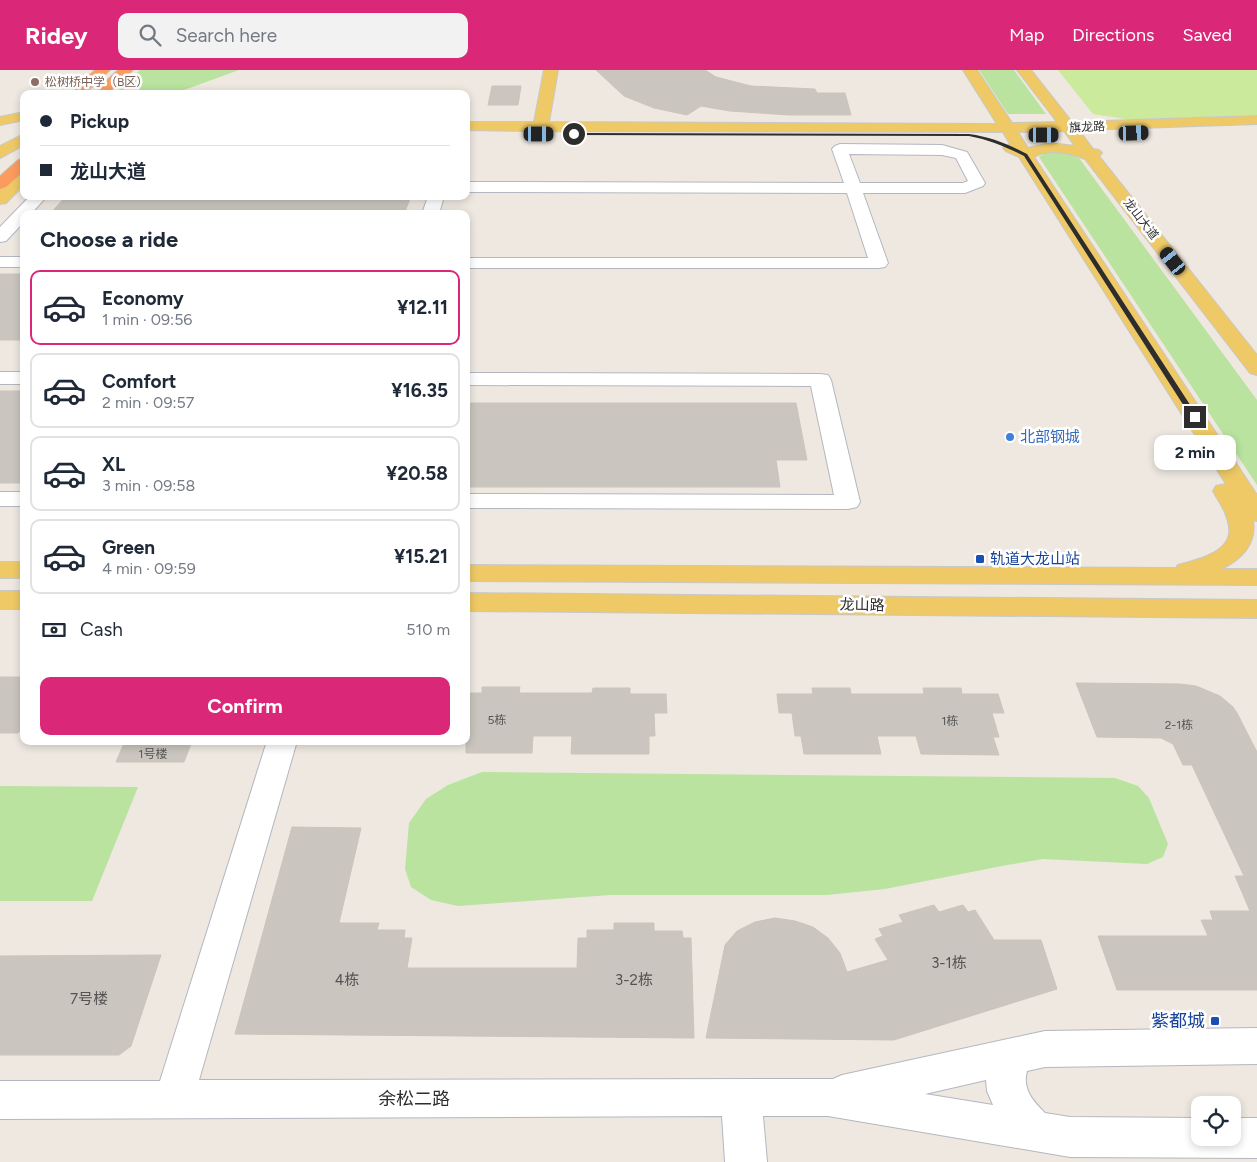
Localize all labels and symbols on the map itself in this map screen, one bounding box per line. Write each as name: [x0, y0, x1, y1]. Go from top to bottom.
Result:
place label: 松树桥中学（B区）: [45, 75, 148, 89]
marker: 松树桥中学（B区）: [29, 76, 41, 88]
street label: 旗龙路: [1069, 119, 1105, 135]
route start: [563, 123, 585, 145]
car: [1118, 125, 1149, 141]
car: [524, 127, 554, 142]
car: [1029, 128, 1059, 143]
street label: 龙山大道: [1121, 196, 1161, 242]
car: [1157, 245, 1188, 277]
route end: [1184, 406, 1206, 428]
place label: 北部钢城: [1020, 428, 1080, 446]
marker: 北部钢城: [1004, 431, 1016, 443]
callout: 2 min: [1154, 434, 1236, 470]
place label: 轨道大龙山站: [990, 550, 1080, 568]
marker: 轨道大龙山站: [974, 553, 986, 565]
street label: 龙山路: [839, 596, 885, 614]
house number: 5栋: [488, 713, 506, 727]
house number: 1栋: [942, 714, 958, 728]
house number: 2-1栋: [1165, 718, 1193, 732]
house number: 1号楼: [139, 747, 167, 761]
house number: 3-1栋: [931, 954, 967, 972]
house number: 4栋: [335, 971, 359, 989]
house number: 3-2栋: [615, 971, 653, 989]
house number: 7号楼: [70, 990, 108, 1008]
place label: 紫都城: [1151, 1010, 1205, 1032]
marker: 紫都城: [1209, 1015, 1221, 1027]
street label: 余松二路: [378, 1088, 450, 1110]

